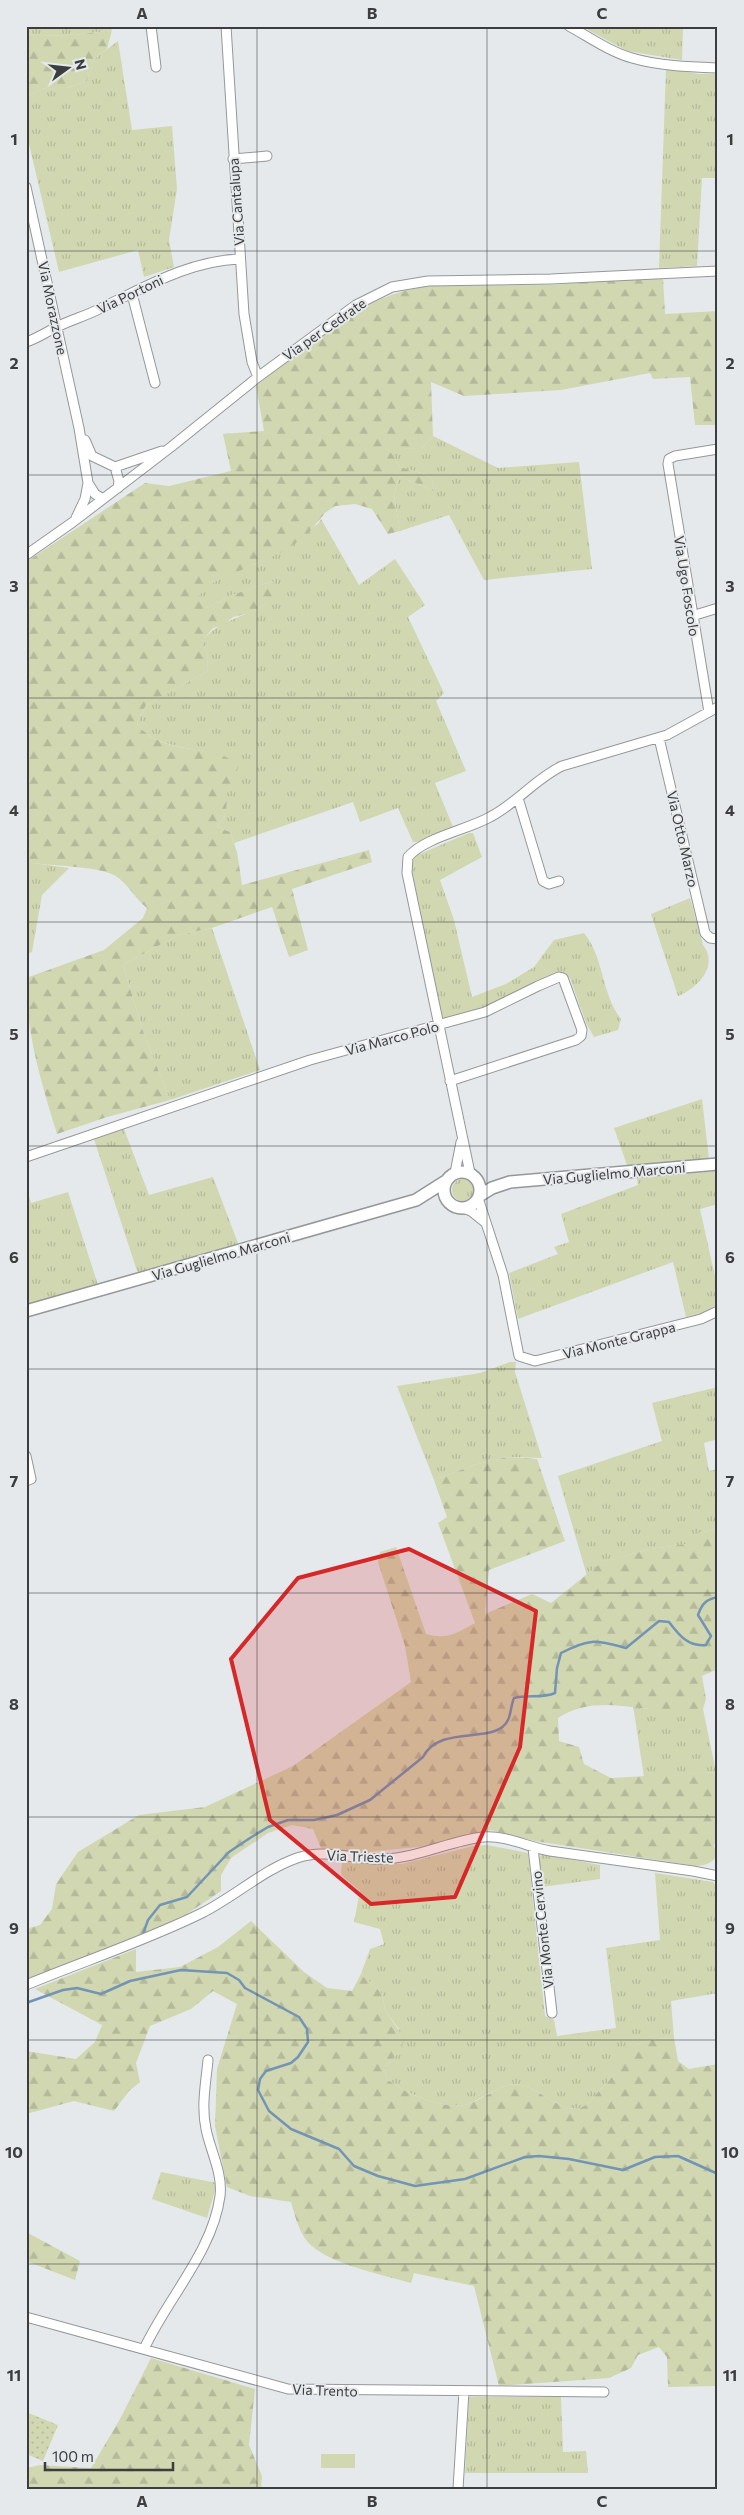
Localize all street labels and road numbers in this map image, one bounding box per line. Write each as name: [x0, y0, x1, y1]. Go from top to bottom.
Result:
street label: Via Cantalupa: [224, 157, 248, 247]
street label: Via Morazzone: [35, 260, 71, 356]
street label: Via Portoni: [94, 271, 166, 317]
street label: Via per Cedrate: [279, 294, 369, 364]
street label: Via Ugo Foscolo: [671, 535, 703, 637]
street label: Via Otto Marzo: [664, 789, 702, 889]
street label: Via Marco Polo: [343, 1017, 441, 1059]
street label: Via Guglielmo Marconi: [542, 1158, 686, 1188]
street label: Via Guglielmo Marconi: [150, 1228, 292, 1284]
street label: Via Monte Grappa: [561, 1318, 677, 1362]
street label: Via Trieste: [326, 1846, 394, 1866]
street label: Via Monte Cervino: [527, 1870, 557, 1990]
street label: Via Trento: [292, 2380, 358, 2400]

